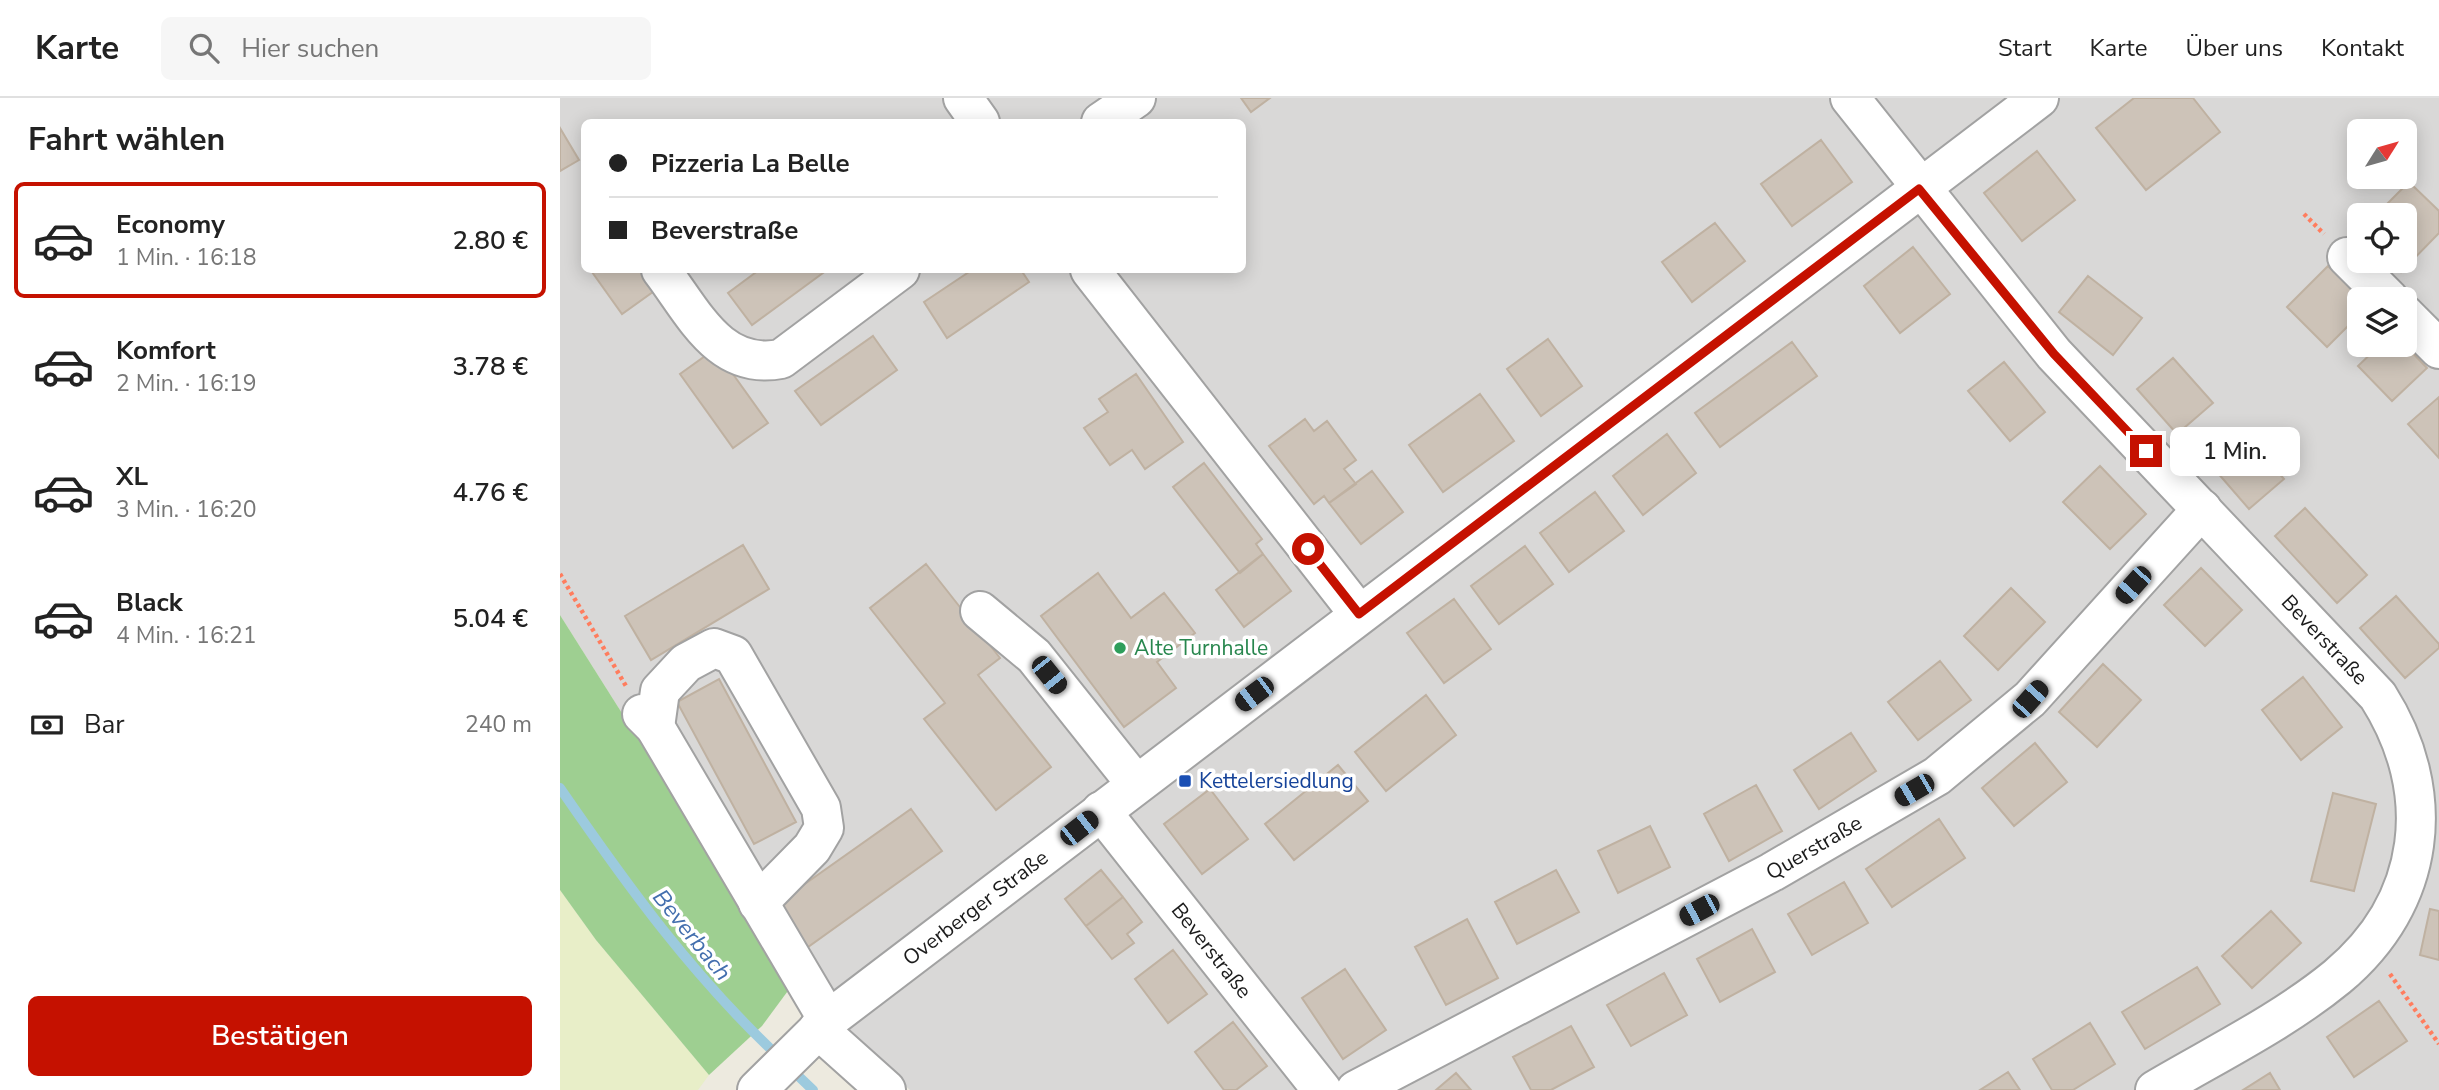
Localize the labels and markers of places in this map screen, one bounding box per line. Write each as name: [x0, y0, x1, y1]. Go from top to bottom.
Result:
place label: Alte Turnhalle: [1134, 634, 1268, 662]
marker: Alte Turnhalle: [1112, 640, 1128, 656]
place label: Kettelersiedlung: [1199, 767, 1354, 795]
marker: Kettelersiedlung: [1177, 773, 1193, 789]

